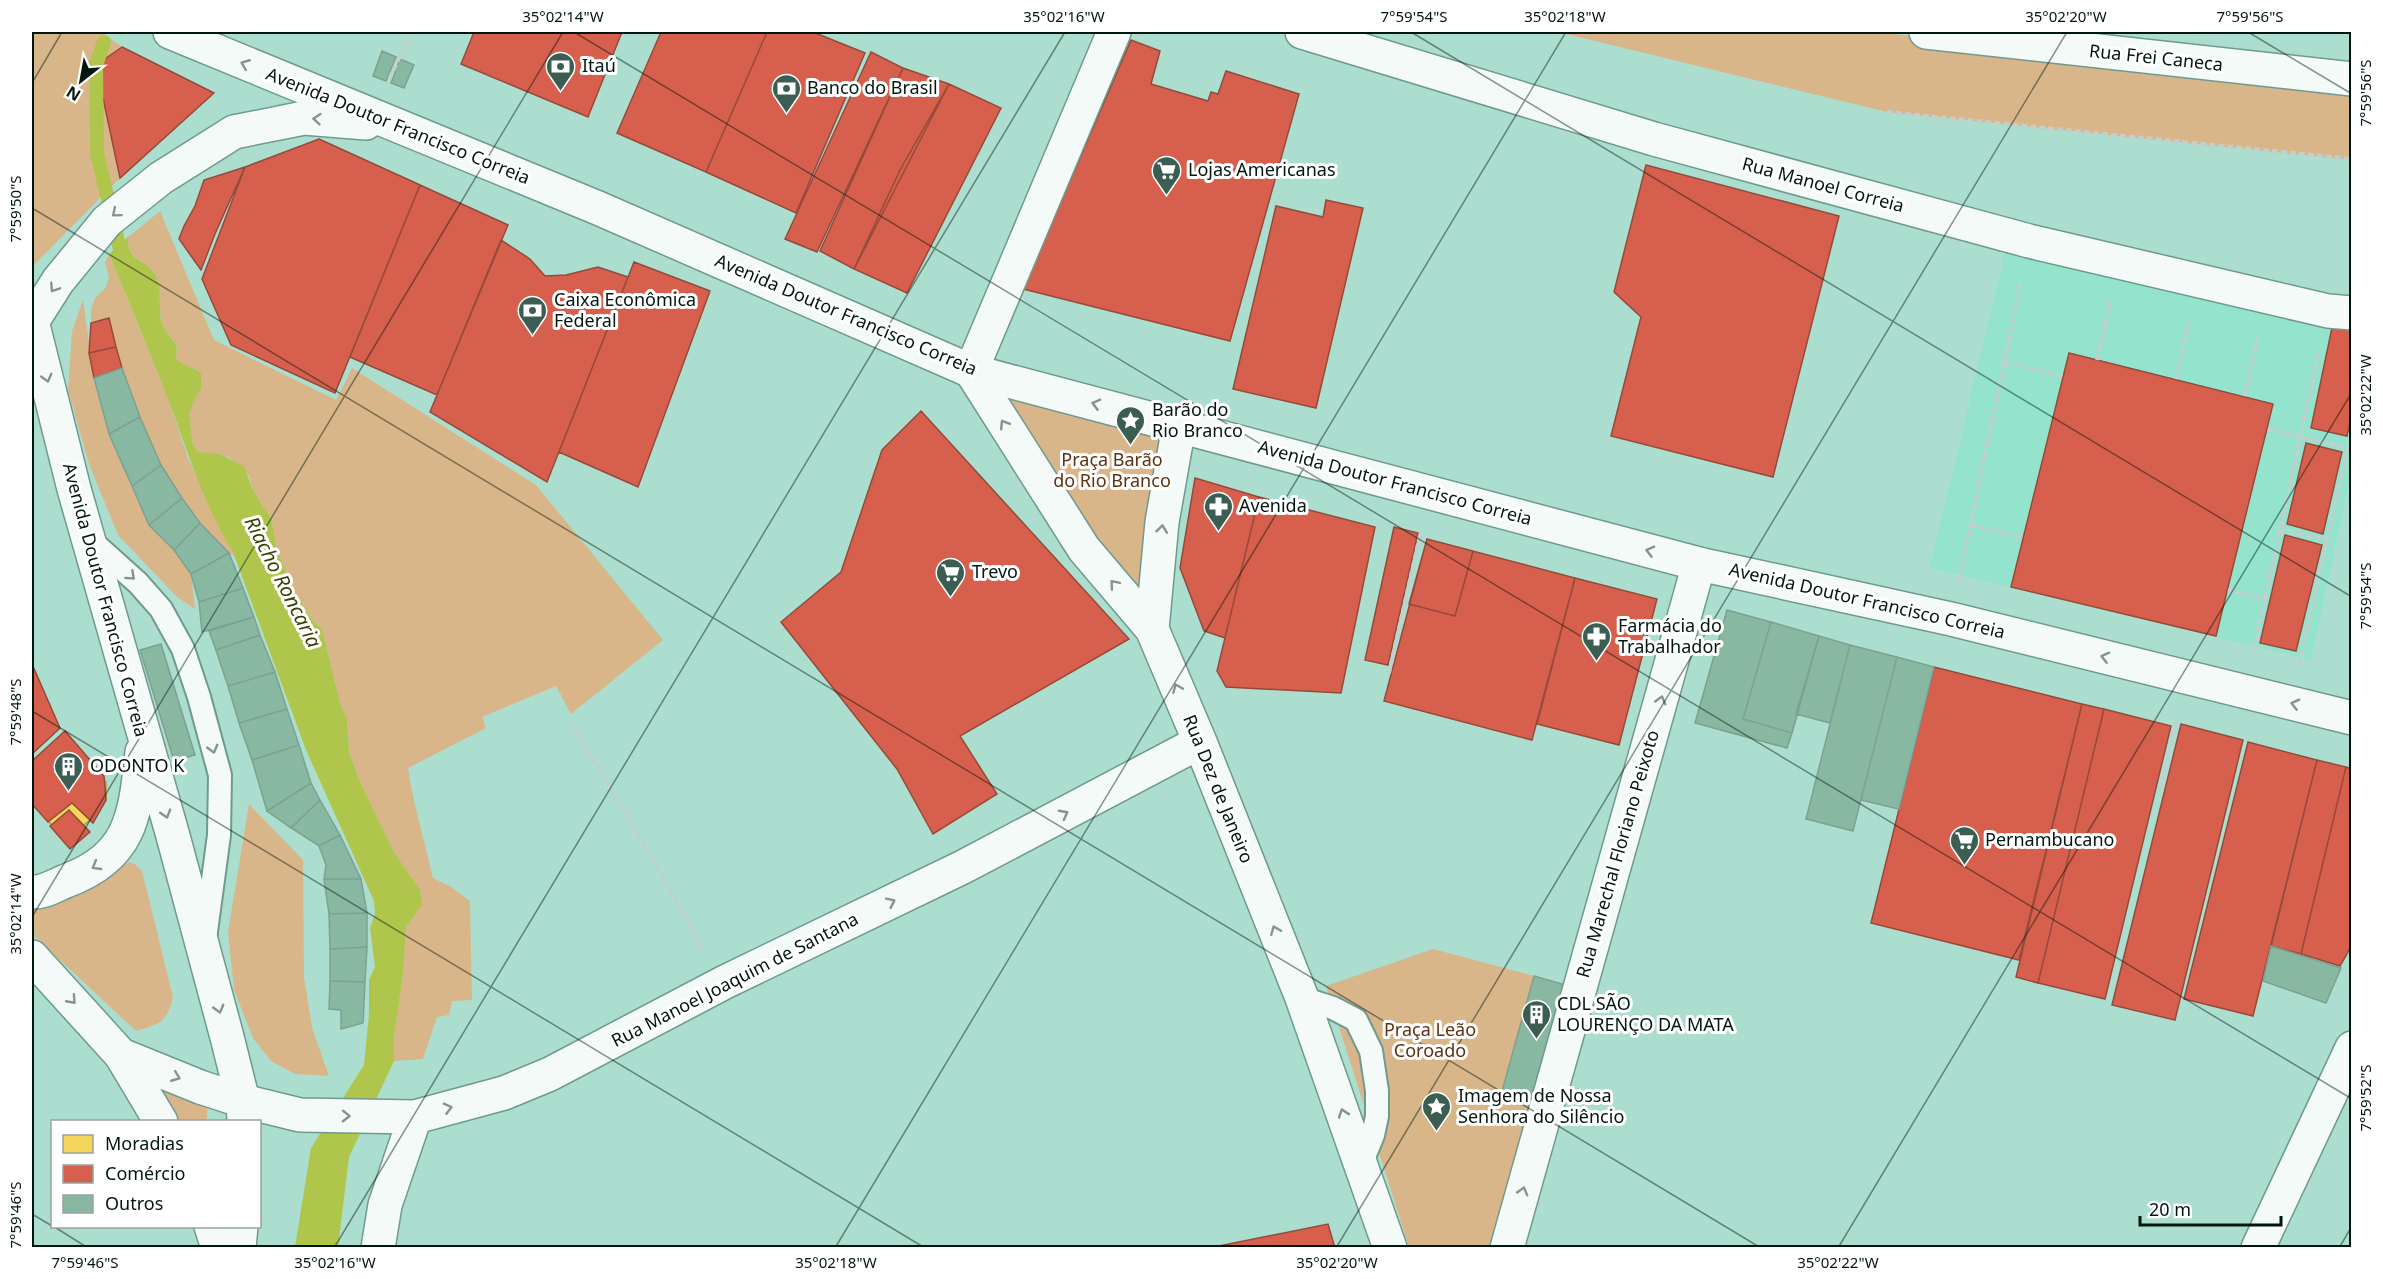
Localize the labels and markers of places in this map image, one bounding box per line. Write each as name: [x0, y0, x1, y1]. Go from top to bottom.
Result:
bank icon: Itaú: [545, 50, 577, 92]
place label: Itaú: [582, 53, 616, 77]
bank icon: Banco do Brasil: [770, 72, 802, 114]
place label: Banco do Brasil: [807, 75, 938, 99]
supermarket icon: Lojas Americanas: [1151, 154, 1183, 196]
place label: Lojas Americanas: [1188, 157, 1336, 181]
place label: Caixa Econômica Federal: [554, 287, 696, 332]
bank icon: Caixa Econômica Federal: [517, 294, 549, 336]
place label: Barão do Rio Branco: [1152, 397, 1243, 442]
place icon: Barão do Rio Branco: [1115, 404, 1147, 446]
pharmacy icon: Avenida: [1202, 490, 1234, 532]
place label: Avenida: [1239, 495, 1307, 517]
supermarket icon: Trevo: [935, 556, 967, 598]
place label: Trevo: [972, 559, 1018, 583]
place label: Farmácia do Trabalhador: [1618, 613, 1722, 658]
pharmacy icon: Farmácia do Trabalhador: [1581, 620, 1613, 662]
building icon: ODONTO K: [53, 750, 85, 792]
place label: ODONTO K: [90, 753, 185, 777]
supermarket icon: Pernambucano: [1948, 824, 1980, 866]
place label: Pernambucano: [1985, 827, 2114, 851]
place label: CDL SÃO LOURENÇO DA MATA: [1557, 991, 1734, 1036]
building icon: CDL SÃO LOURENÇO DA MATA: [1520, 998, 1552, 1040]
place label: Imagem de Nossa Senhora do Silêncio: [1458, 1083, 1624, 1128]
place icon: Imagem de Nossa Senhora do Silêncio: [1421, 1090, 1453, 1132]

